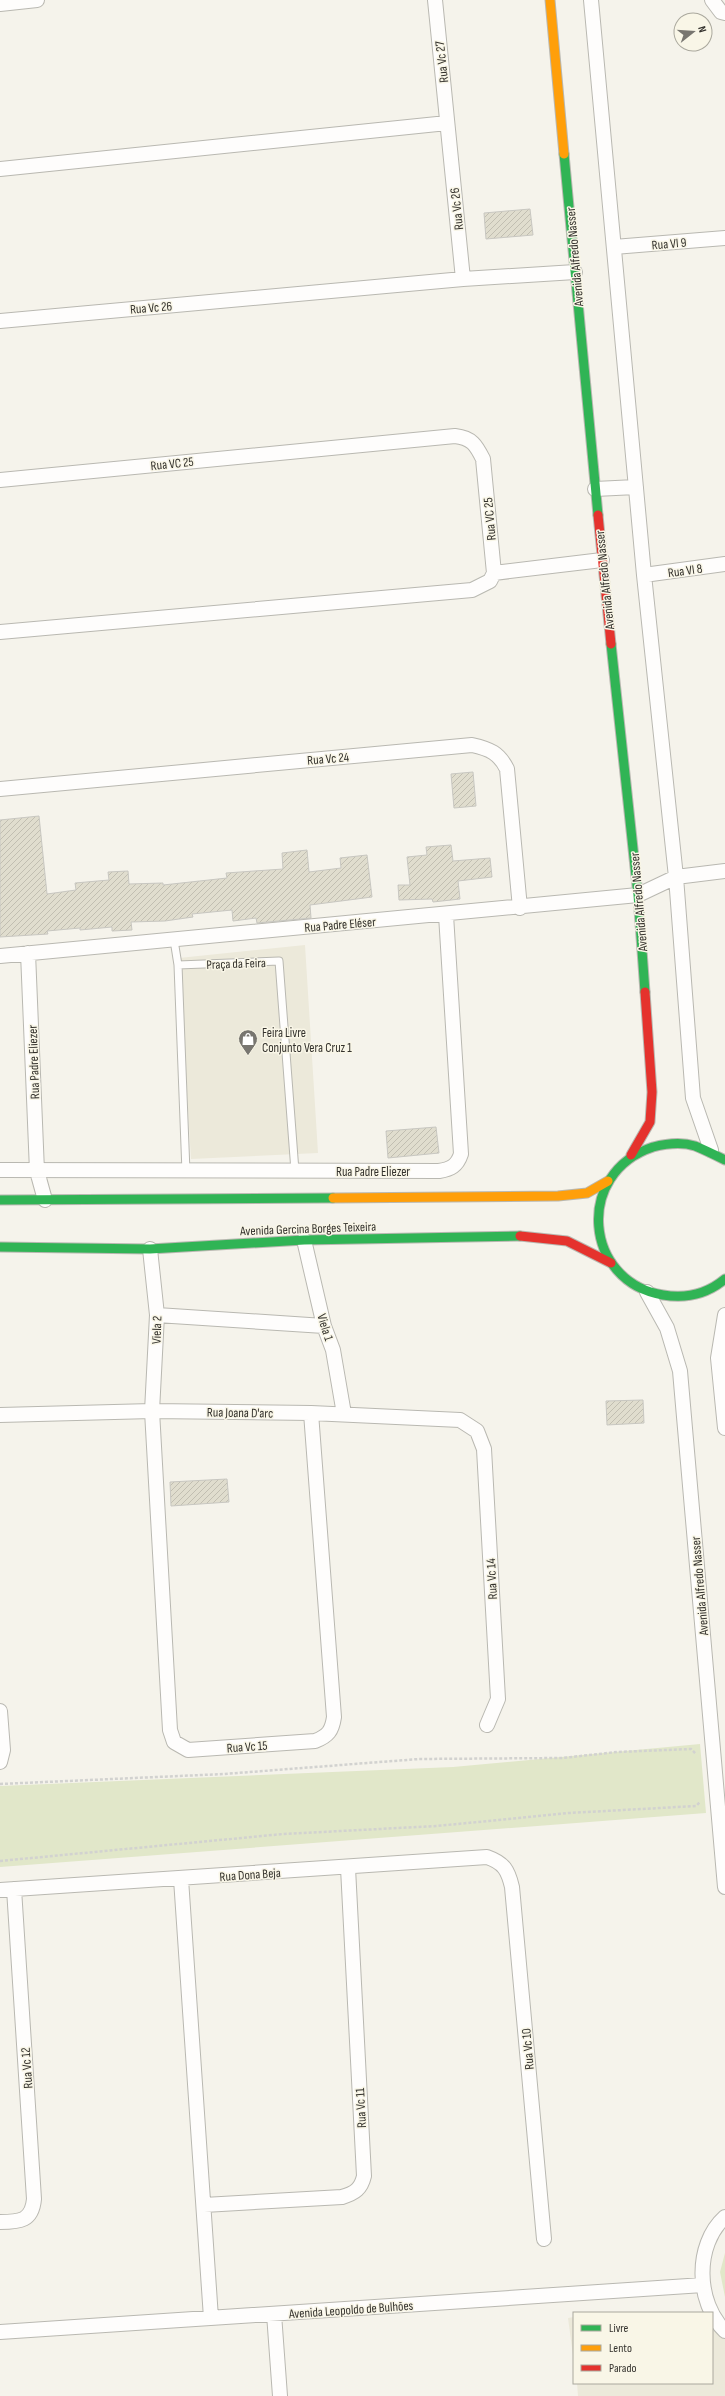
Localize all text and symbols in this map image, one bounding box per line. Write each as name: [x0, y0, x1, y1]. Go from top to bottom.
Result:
north arrow: [673, 12, 713, 52]
text: N: [695, 25, 709, 34]
street label: Rua Vc 27: [432, 39, 452, 84]
street label: Rua Vc 26: [447, 187, 467, 231]
street label: Avenida Alfredo Nasser: [563, 206, 587, 308]
street label: Rua VI 9: [651, 234, 687, 253]
street label: Rua Vc 26: [129, 298, 173, 318]
street label: Rua VC 25: [150, 454, 194, 474]
street label: Rua VC 25: [480, 497, 500, 541]
street label: Avenida Alfredo Nasser: [592, 529, 618, 631]
street label: Rua VI 8: [667, 561, 704, 581]
street label: Rua Vc 24: [306, 749, 350, 769]
street label: Avenida Alfredo Nasser: [627, 851, 651, 953]
street label: Rua Padre Eléser: [304, 914, 377, 936]
street label: Praça da Feira: [206, 955, 266, 973]
street label: Rua Padre Eliezer: [25, 1024, 43, 1099]
place label: Feira Livre Conjunto Vera Cruz 1: [262, 1025, 352, 1056]
shop icon: Feira Livre Conjunto Vera Cruz 1: [237, 1028, 259, 1056]
street label: Rua Padre Eliezer: [336, 1164, 410, 1180]
street label: Avenida Gercina Borges Teixeira: [239, 1219, 376, 1239]
street label: Viela 1: [313, 1312, 337, 1343]
street label: Viela 2: [149, 1316, 165, 1344]
street label: Rua Joana D'arc: [207, 1404, 273, 1422]
street label: Avenida Alfredo Nasser: [688, 1535, 712, 1637]
street label: Rua Vc 14: [483, 1557, 501, 1600]
street label: Rua Vc 15: [226, 1738, 268, 1756]
street label: Rua Dona Beja: [219, 1865, 281, 1885]
street label: Rua Vc 10: [518, 2027, 538, 2070]
street label: Rua Vc 12: [18, 2047, 36, 2089]
street label: Rua Vc 11: [352, 2087, 370, 2129]
street label: Avenida Leopoldo de Bulhões: [287, 2298, 414, 2322]
legend: [573, 2312, 713, 2384]
text: Livre: [609, 2321, 629, 2336]
text: Lento: [609, 2341, 632, 2356]
text: Parado: [609, 2361, 636, 2376]

